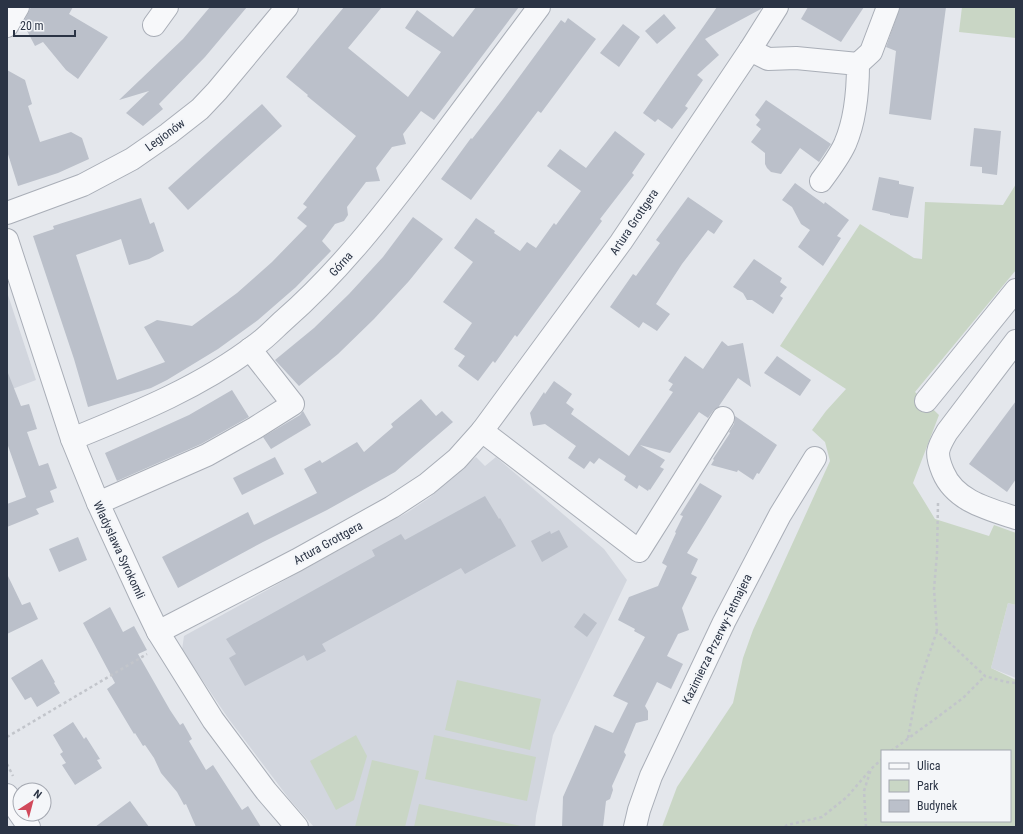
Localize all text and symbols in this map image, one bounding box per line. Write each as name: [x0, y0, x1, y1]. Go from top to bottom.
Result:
scale bar: [14, 12, 75, 38]
text: 20 m: [20, 19, 44, 33]
street label: Legionów: [142, 116, 188, 154]
street label: Artura Grottgera: [607, 186, 661, 258]
street label: Górna: [326, 249, 356, 279]
street label: Władysława Syrokomli: [90, 499, 148, 601]
street label: Artura Grottgera: [291, 518, 365, 568]
street label: Kazimierza Przerwy-Tetmajera: [679, 571, 755, 706]
legend: [881, 750, 1011, 822]
text: Ulica: [917, 759, 941, 773]
text: Park: [917, 779, 939, 793]
north arrow: [12, 782, 52, 822]
text: N: [31, 787, 44, 802]
text: Budynek: [917, 799, 958, 813]

